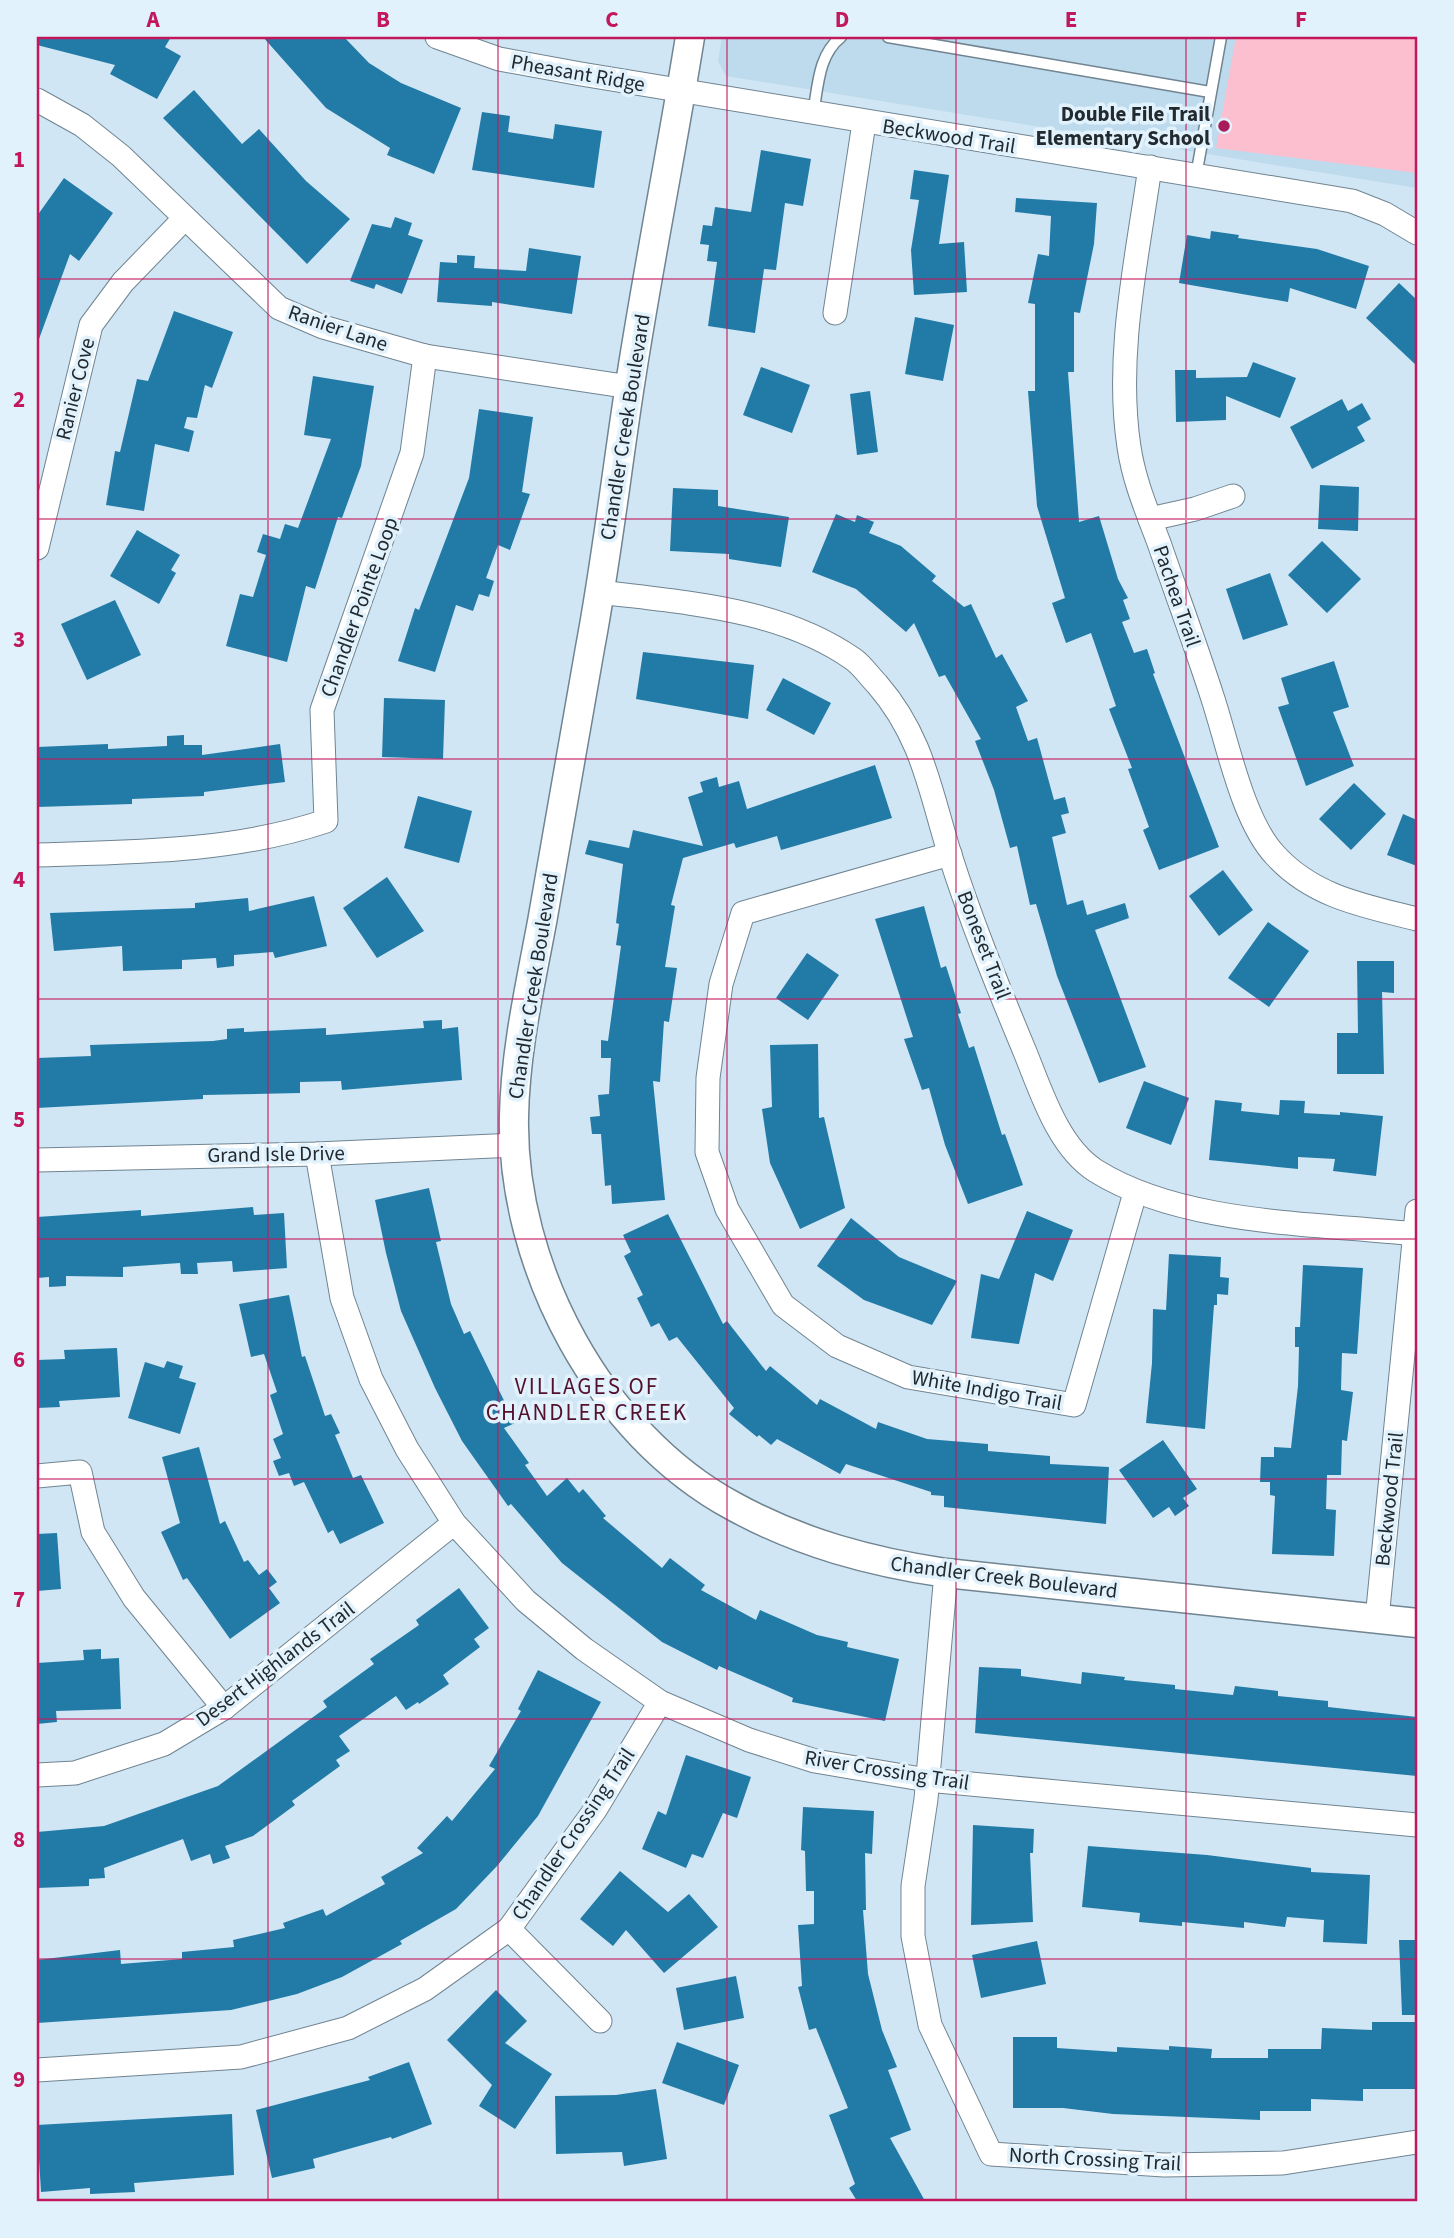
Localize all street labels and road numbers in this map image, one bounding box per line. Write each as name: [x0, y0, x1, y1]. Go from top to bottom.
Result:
street label: Pheasant Ridge: [509, 46, 647, 100]
street label: Beckwood Trail: [880, 111, 1018, 161]
street label: Ranier Lane: [284, 297, 392, 359]
street label: Chandler Creek Boulevard: [592, 312, 658, 542]
street label: Ranier Cove: [48, 335, 102, 443]
street label: Chandler Pointe Loop: [312, 513, 406, 701]
street label: Pachea Trail: [1146, 541, 1208, 651]
street label: Chandler Creek Boulevard: [500, 871, 566, 1101]
street label: Boneset Trail: [950, 886, 1018, 1004]
street label: Grand Isle Drive: [207, 1138, 345, 1170]
street label: White Indigo Trail: [909, 1362, 1065, 1418]
street label: Beckwood Trail: [1367, 1431, 1411, 1567]
street label: Chandler Creek Boulevard: [889, 1548, 1119, 1606]
street label: Desert Highlands Trail: [189, 1594, 361, 1734]
street label: Chandler Crossing Trail: [504, 1742, 642, 1926]
street label: River Crossing Trail: [802, 1742, 972, 1798]
street label: North Crossing Trail: [1008, 2140, 1182, 2178]

